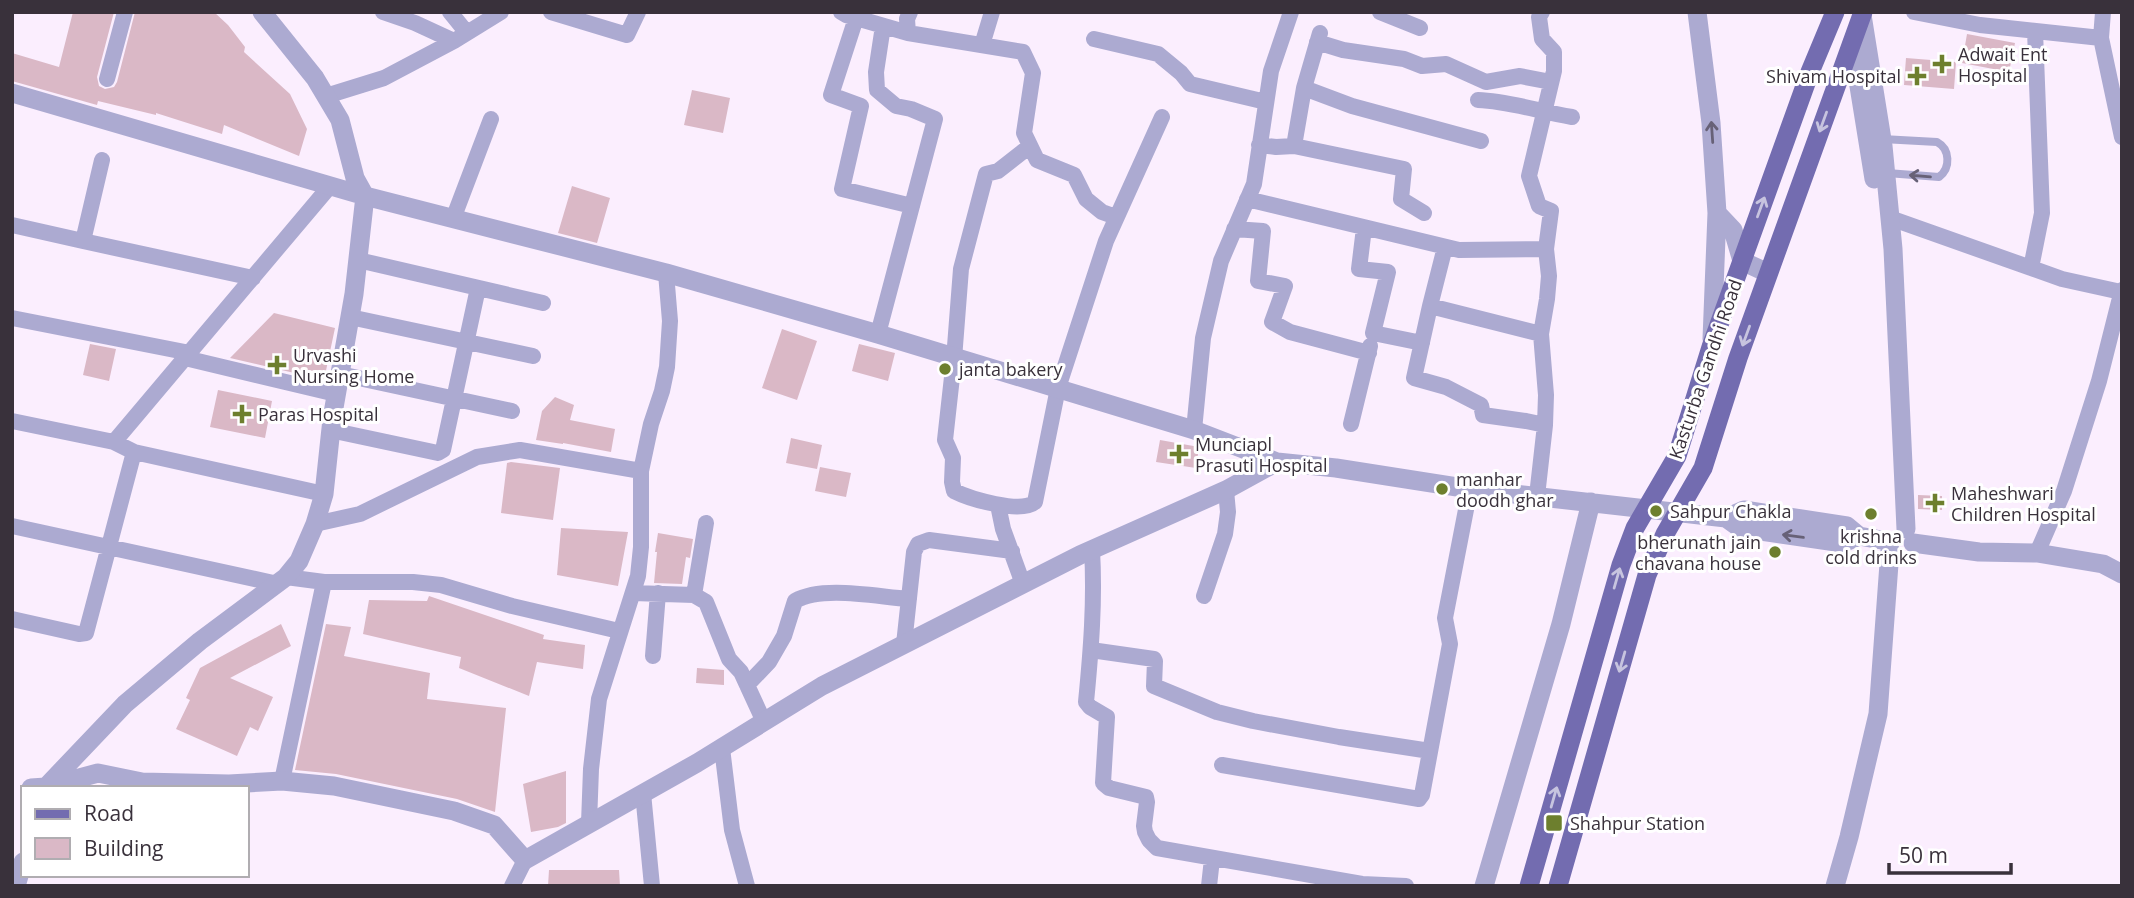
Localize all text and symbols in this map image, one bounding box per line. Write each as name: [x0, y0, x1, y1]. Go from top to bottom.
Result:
place label: Adwait Ent Hospital: [1958, 42, 2047, 87]
marker: Adwait Ent Hospital: [1932, 54, 1952, 74]
place label: Shivam Hospital: [1766, 64, 1901, 88]
marker: Shivam Hospital: [1907, 66, 1927, 86]
one-way arrow: [1816, 111, 1828, 133]
one-way arrow: [1705, 122, 1718, 144]
one-way arrow: [1910, 169, 1932, 182]
one-way arrow: [1756, 197, 1768, 219]
street label: Kasturba Gandhi Road: [1663, 276, 1747, 462]
one-way arrow: [1738, 325, 1751, 347]
place label: Urvashi Nursing Home: [293, 343, 414, 388]
marker: Urvashi Nursing Home: [267, 355, 287, 375]
place label: janta bakery: [958, 357, 1064, 381]
marker: janta bakery: [937, 361, 953, 377]
place label: Paras Hospital: [258, 402, 379, 426]
marker: Paras Hospital: [232, 404, 252, 424]
place label: Munciapl Prasuti Hospital: [1195, 432, 1328, 477]
marker: Munciapl Prasuti Hospital: [1169, 444, 1189, 464]
place label: manhar doodh ghar: [1456, 467, 1554, 512]
marker: manhar doodh ghar: [1434, 481, 1450, 497]
place label: Maheshwari Children Hospital: [1951, 481, 2096, 526]
marker: Maheshwari Children Hospital: [1925, 493, 1945, 513]
place label: Sahpur Chakla: [1670, 499, 1791, 523]
marker: Sahpur Chakla: [1648, 503, 1664, 519]
marker: krishna cold drinks: [1863, 506, 1879, 522]
place label: krishna cold drinks: [1825, 524, 1917, 569]
one-way arrow: [1782, 529, 1804, 542]
place label: bherunath jain chavana house: [1635, 530, 1761, 575]
marker: bherunath jain chavana house: [1767, 544, 1783, 560]
one-way arrow: [1611, 567, 1624, 589]
one-way arrow: [1614, 651, 1627, 673]
legend: [21, 786, 248, 877]
one-way arrow: [1549, 786, 1562, 808]
text: Road: [84, 799, 134, 827]
place label: Shahpur Station: [1570, 811, 1705, 835]
marker: Shahpur Station: [1544, 813, 1564, 833]
scale bar: [1889, 832, 2011, 876]
text: Building: [84, 834, 163, 862]
text: 50 m: [1899, 841, 1948, 869]

